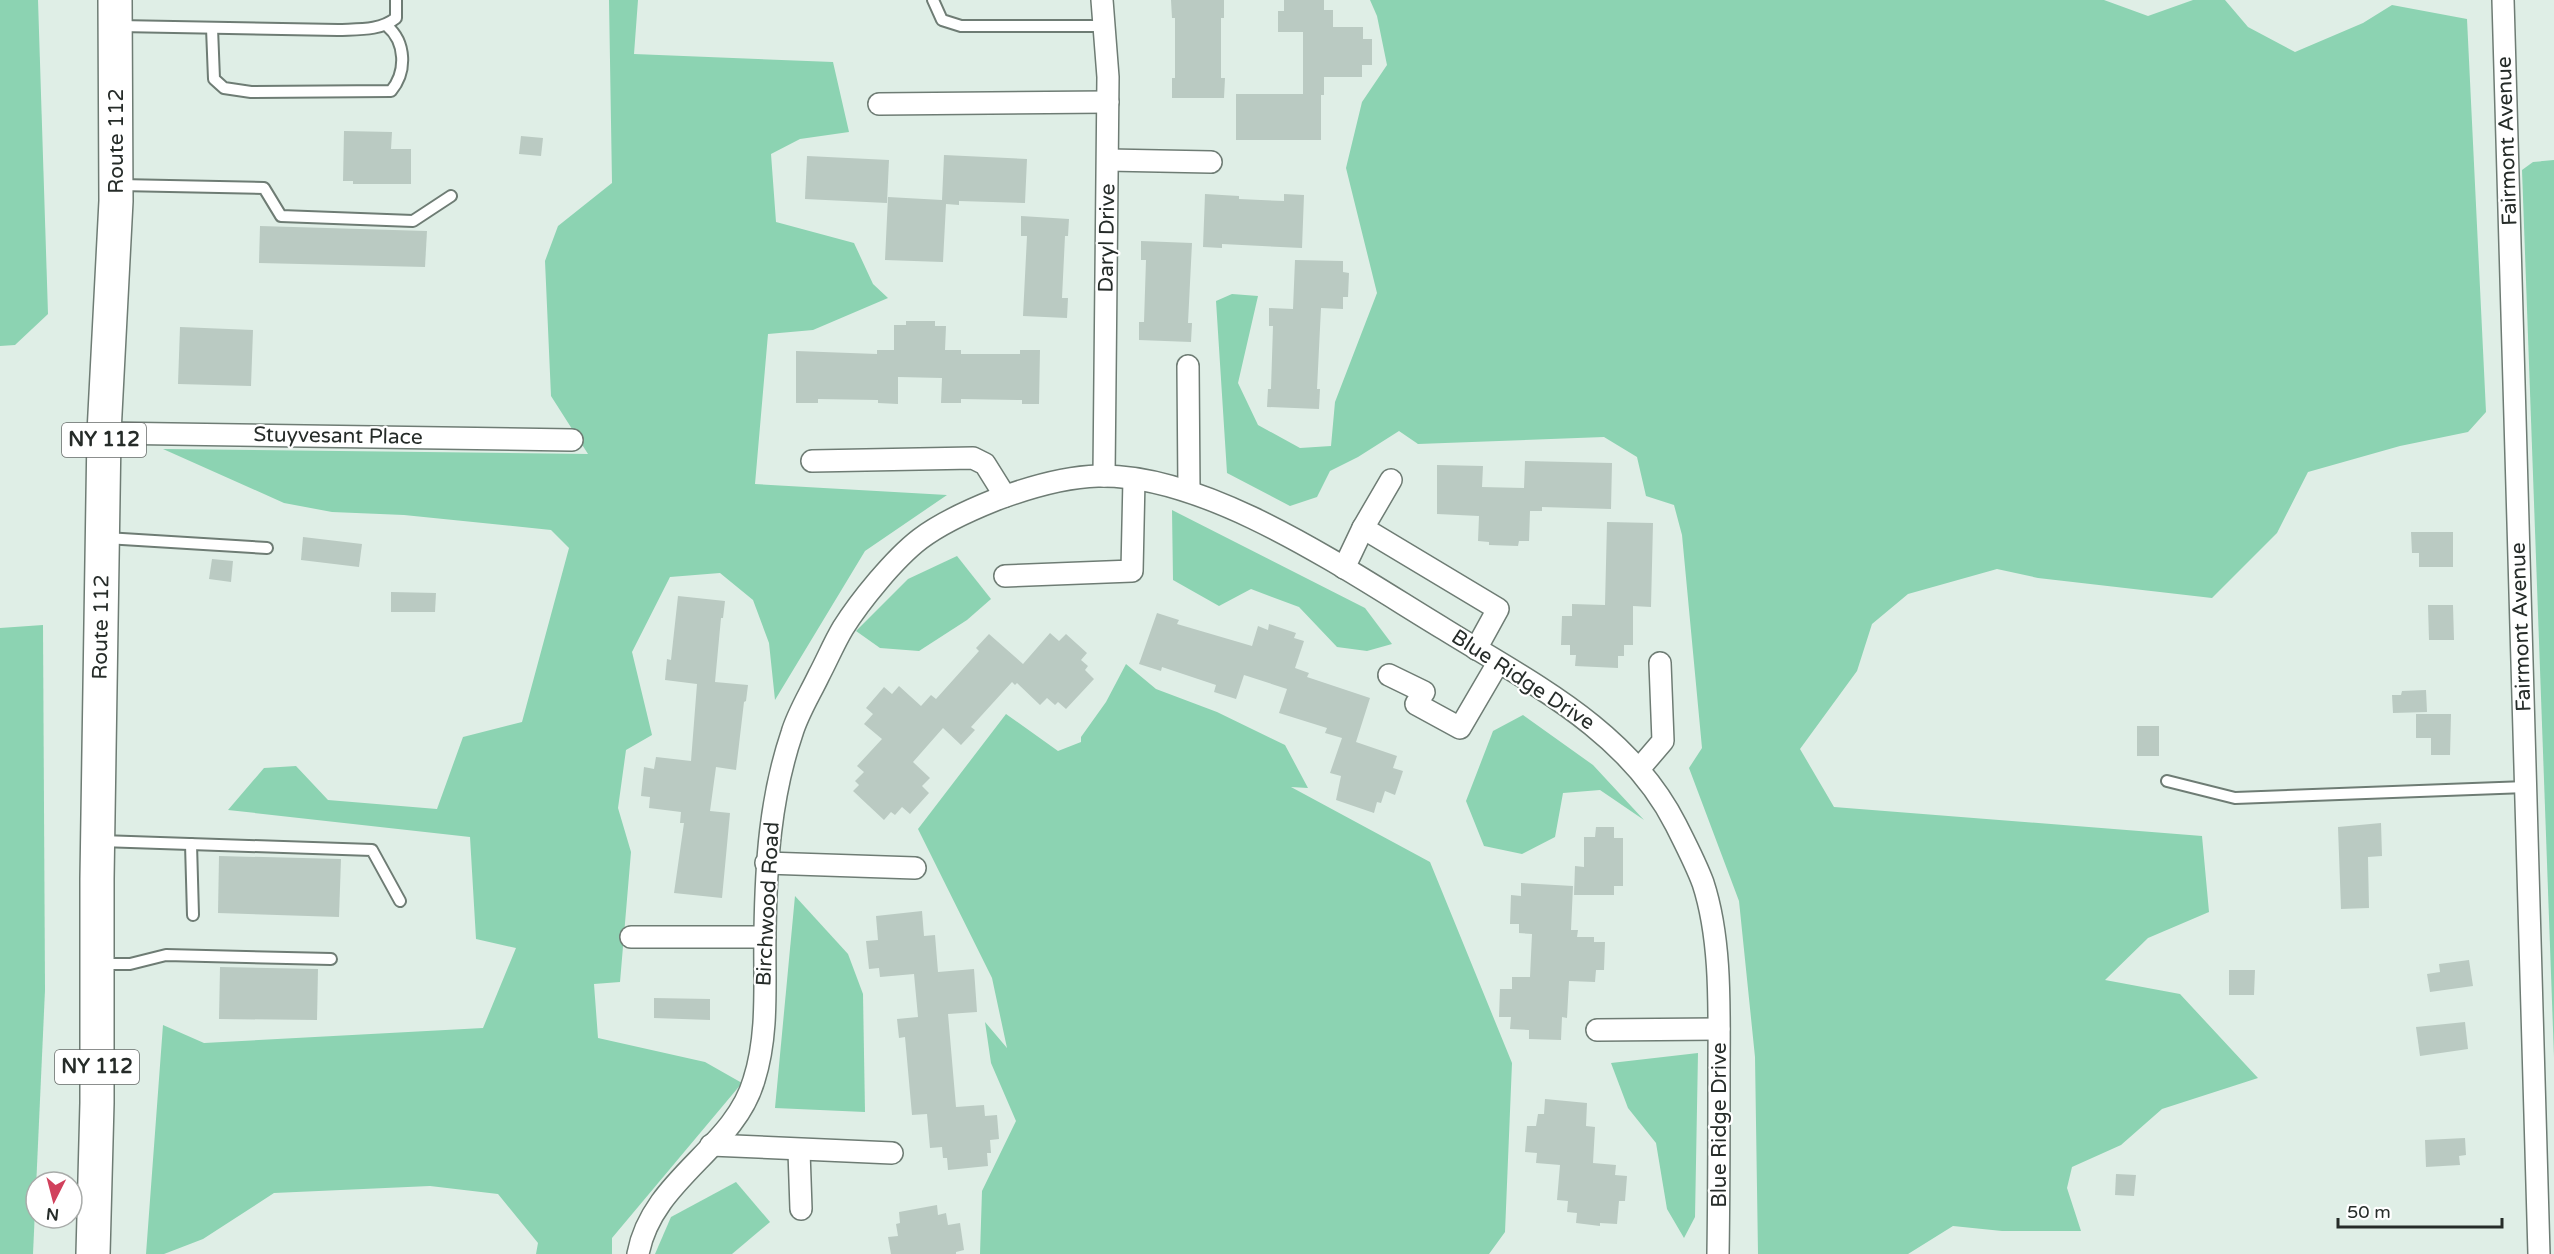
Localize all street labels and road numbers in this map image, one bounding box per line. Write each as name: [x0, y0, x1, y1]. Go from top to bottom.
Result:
street label: Fairmont Avenue: [2492, 56, 2522, 226]
street label: Route 112: [104, 88, 129, 194]
street label: Daryl Drive: [1094, 183, 1120, 293]
street label: Stuyvesant Place: [253, 422, 423, 450]
road number: NY 112: [62, 423, 146, 457]
street label: Fairmont Avenue: [2506, 542, 2536, 712]
street label: Route 112: [88, 574, 114, 680]
street label: Blue Ridge Drive: [1447, 624, 1599, 736]
street label: Birchwood Road: [751, 821, 785, 987]
street label: Blue Ridge Drive: [1707, 1042, 1732, 1208]
road number: NY 112: [55, 1050, 139, 1084]

